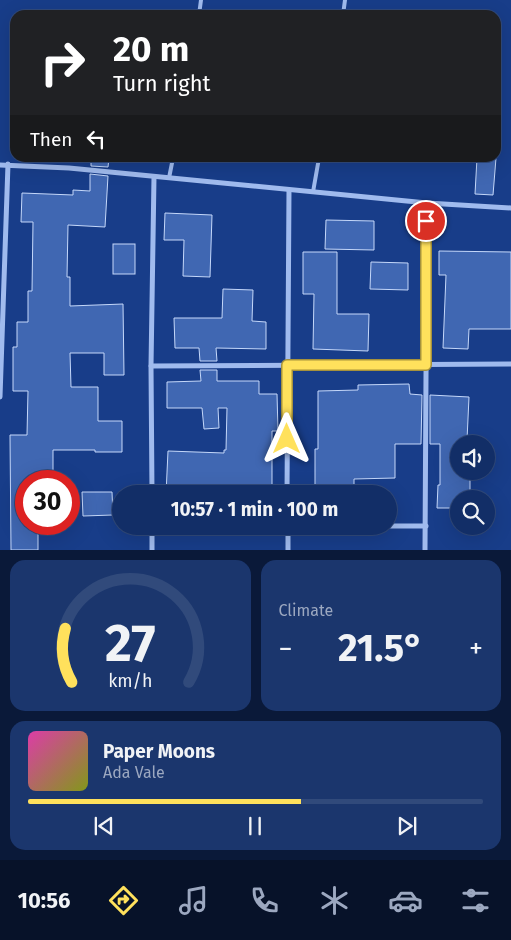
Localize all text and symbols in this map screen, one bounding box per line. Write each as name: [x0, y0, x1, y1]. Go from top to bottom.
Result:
text: 20 m: [113, 28, 189, 70]
icon: right: [30, 30, 95, 95]
text: Turn right: [113, 70, 210, 97]
icon: left: [82, 125, 110, 153]
text: Then: [30, 128, 72, 151]
pin: [405, 200, 447, 242]
icon: arrive: [412, 207, 440, 235]
position arrow: [260, 412, 312, 464]
map controls: [450, 435, 495, 535]
button: sound: [450, 435, 495, 480]
speed limit sign: 30: [15, 470, 80, 535]
button: search: [450, 490, 495, 535]
text: 10:57 · 1 min · 100 m: [171, 498, 338, 521]
text: Climate: [279, 601, 333, 620]
text: 27: [105, 612, 156, 675]
text: 21.5°: [338, 625, 424, 671]
text: −: [279, 632, 293, 665]
text: +: [469, 632, 483, 665]
text: km/h: [108, 670, 152, 692]
text: Paper Moons: [103, 740, 215, 763]
text: Ada Vale: [103, 763, 165, 782]
icon: previous: [90, 812, 118, 840]
icon: pause: [241, 812, 269, 840]
icon: next: [393, 812, 421, 840]
icon: directions: [106, 883, 141, 918]
icon: music: [176, 883, 211, 918]
icon: phone: [247, 883, 282, 918]
icon: climate: [317, 883, 352, 918]
icon: car: [388, 883, 423, 918]
icon: filters: [458, 883, 493, 918]
text: 10:56: [18, 887, 70, 914]

